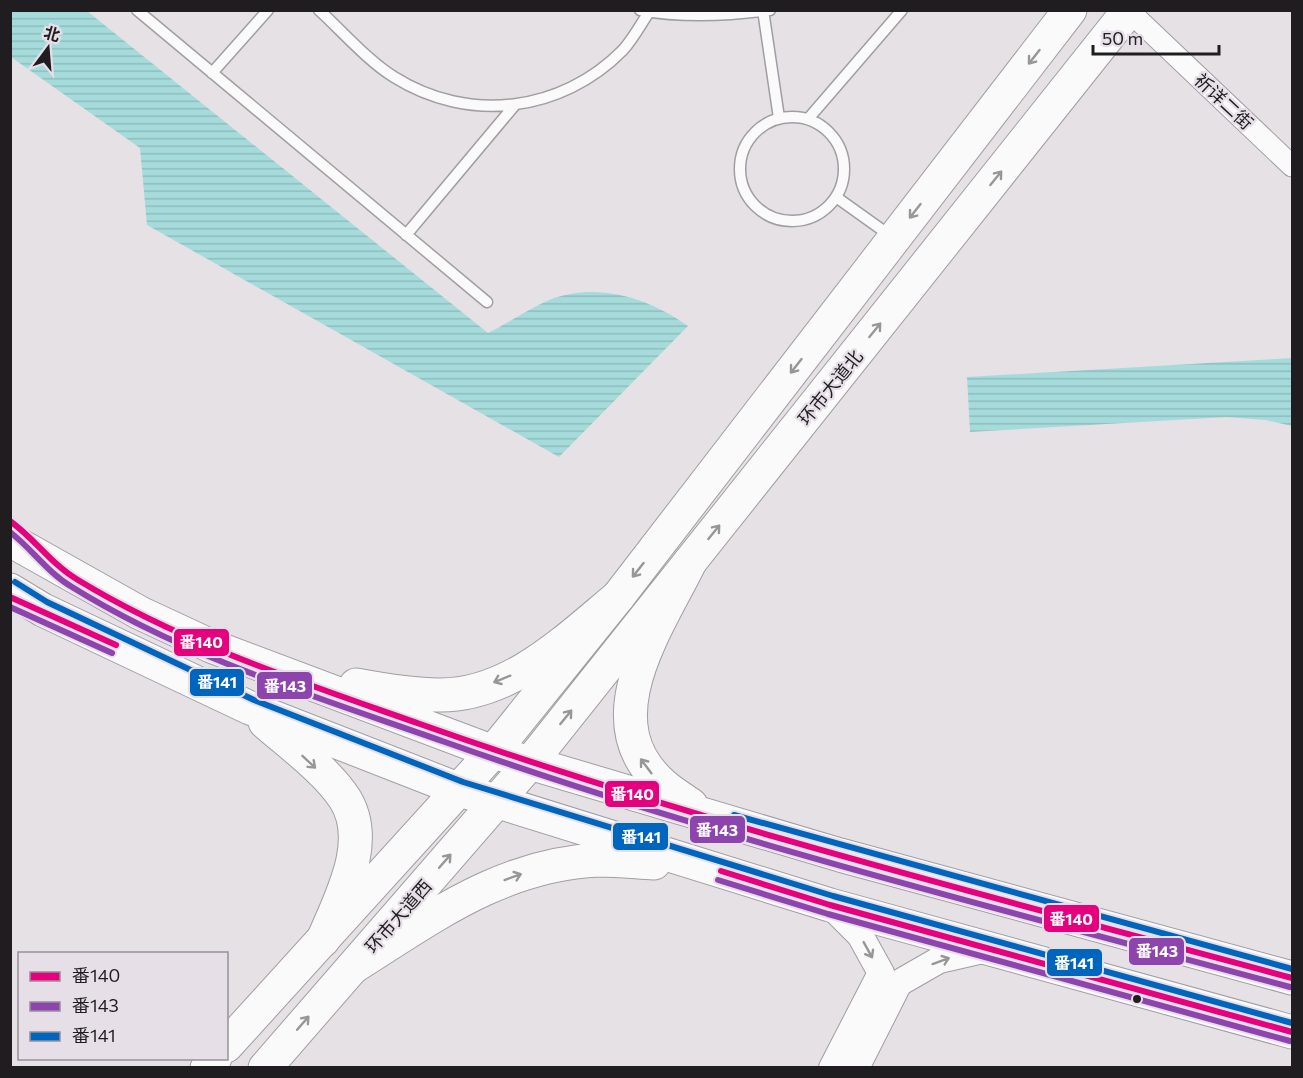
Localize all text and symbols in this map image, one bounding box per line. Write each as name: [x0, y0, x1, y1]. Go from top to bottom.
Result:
north arrow: [18, 18, 78, 78]
scale bar: [1093, 18, 1219, 56]
text: 北: [42, 22, 63, 44]
text: 50 m: [1102, 27, 1143, 49]
one-way arrow: [1028, 48, 1041, 64]
street label: 祈详二街: [1190, 68, 1258, 134]
one-way arrow: [990, 170, 1003, 186]
one-way arrow: [909, 203, 922, 219]
one-way arrow: [868, 323, 881, 339]
street label: 环市大道北: [793, 345, 867, 429]
one-way arrow: [789, 357, 802, 373]
one-way arrow: [708, 524, 721, 540]
one-way arrow: [632, 562, 645, 578]
line badge: 番140: [173, 628, 230, 657]
text: 番140: [179, 632, 223, 651]
line badge: 番141: [189, 668, 245, 697]
line badge: 番143: [256, 671, 313, 700]
text: 番141: [197, 672, 237, 691]
one-way arrow: [494, 675, 512, 686]
text: 番143: [264, 676, 306, 695]
one-way arrow: [560, 710, 573, 726]
one-way arrow: [301, 755, 316, 769]
one-way arrow: [640, 758, 653, 774]
line badge: 番140: [604, 780, 660, 808]
text: 番140: [610, 784, 654, 803]
line badge: 番143: [689, 815, 746, 844]
text: 番143: [696, 820, 738, 839]
line badge: 番141: [612, 822, 669, 851]
text: 番141: [621, 827, 661, 846]
one-way arrow: [439, 853, 452, 869]
one-way arrow: [503, 870, 521, 881]
street label: 环市大道西: [360, 875, 436, 957]
line badge: 番140: [1043, 904, 1100, 933]
text: 番140: [1049, 909, 1093, 928]
line badge: 番143: [1128, 937, 1185, 966]
one-way arrow: [863, 940, 874, 958]
text: 番143: [1136, 941, 1178, 960]
line badge: 番141: [1046, 948, 1103, 977]
legend: [18, 952, 228, 1060]
text: 番141: [1054, 953, 1094, 972]
one-way arrow: [932, 955, 950, 966]
text: 番140: [72, 964, 120, 986]
unlabelled marker: [1131, 993, 1143, 1005]
text: 番143: [72, 994, 119, 1016]
one-way arrow: [296, 1016, 310, 1031]
text: 番141: [72, 1024, 116, 1046]

